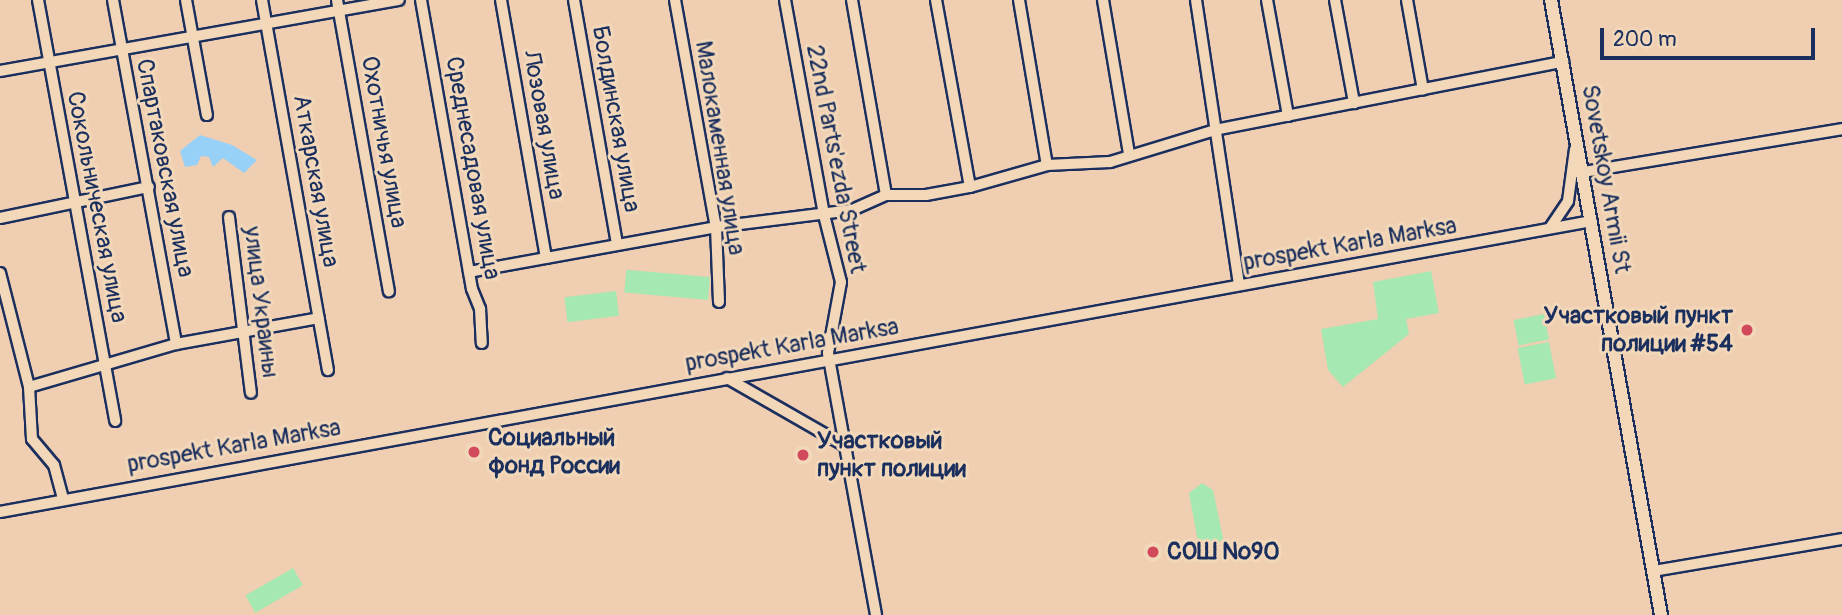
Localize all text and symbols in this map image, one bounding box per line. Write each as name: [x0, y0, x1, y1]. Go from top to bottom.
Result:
scale bar: [1604, 14, 1819, 58]
street label: Болдинская улица: [585, 23, 647, 215]
text: 200 m: [1613, 26, 1677, 53]
street label: Малокаменная улица: [689, 39, 751, 257]
street label: 22nd Parts'ezda Street: [800, 42, 872, 276]
street label: Лозовая улица: [517, 48, 571, 202]
street label: Охотничья улица: [355, 54, 413, 230]
street label: Среднесадовая улица: [439, 54, 507, 282]
street label: Спартаковская улица: [130, 56, 200, 280]
street label: Sovetskoy Armii St: [1575, 82, 1637, 276]
street label: Сокольническая улица: [60, 89, 134, 325]
street label: Аткарская улица: [287, 93, 345, 269]
street label: prospekt Karla Marksa: [1241, 211, 1459, 277]
street label: улица Украины: [237, 225, 285, 379]
place label: Участковый пункт полиции #54: [1543, 302, 1733, 358]
street label: prospekt Karla Marksa: [683, 312, 901, 378]
marker: Участковый пункт полиции #54: [1739, 322, 1755, 338]
street label: prospekt Karla Marksa: [125, 413, 343, 479]
place label: Социальный фонд России: [488, 424, 620, 480]
place label: Участковый пункт полиции: [817, 427, 966, 483]
marker: Социальный фонд России: [466, 444, 482, 460]
marker: Участковый пункт полиции: [795, 447, 811, 463]
place label: СОШ №90: [1167, 538, 1280, 566]
marker: СОШ №90: [1145, 544, 1161, 560]

